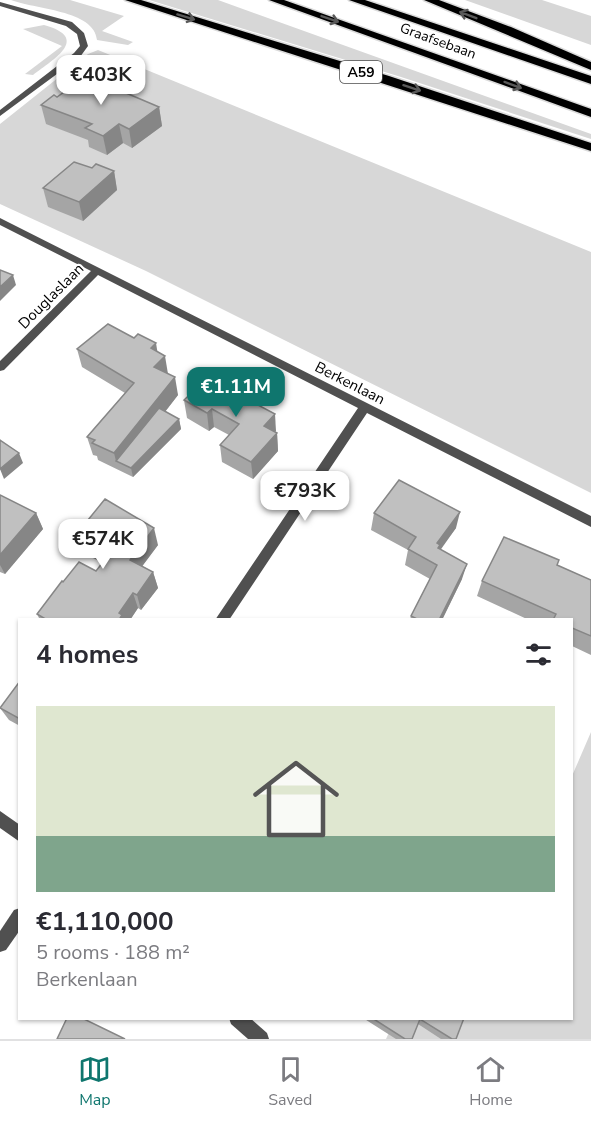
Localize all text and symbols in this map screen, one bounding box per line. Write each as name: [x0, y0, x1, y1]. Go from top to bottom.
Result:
one-way arrow: [459, 8, 478, 19]
one-way arrow: [176, 12, 195, 23]
one-way arrow: [320, 14, 339, 25]
street label: Graafsebaan: [397, 18, 479, 64]
pin: €403K: [59, 55, 143, 106]
text: €403K: [70, 61, 132, 88]
road number: A59: [340, 61, 382, 83]
one-way arrow: [503, 80, 522, 91]
one-way arrow: [402, 84, 421, 95]
street label: Douglaslaan: [14, 259, 88, 333]
street label: Berkenlaan: [312, 357, 388, 409]
pin: €1.11M: [187, 367, 285, 418]
text: €1.11M: [201, 373, 271, 400]
pin: €793K: [263, 471, 347, 522]
text: €793K: [274, 477, 336, 504]
pin: €574K: [61, 519, 145, 570]
text: €574K: [72, 525, 134, 552]
text: 4 homes: [36, 637, 138, 672]
icon: filters: [522, 638, 555, 671]
icon: home: [242, 745, 350, 853]
text: €1,110,000: [36, 904, 174, 939]
text: 5 rooms · 188 m²: [36, 939, 190, 966]
text: Berkenlaan: [36, 966, 138, 993]
tab: Map: [78, 1053, 111, 1111]
tab: Saved: [268, 1053, 312, 1111]
tab: Home: [469, 1053, 513, 1111]

